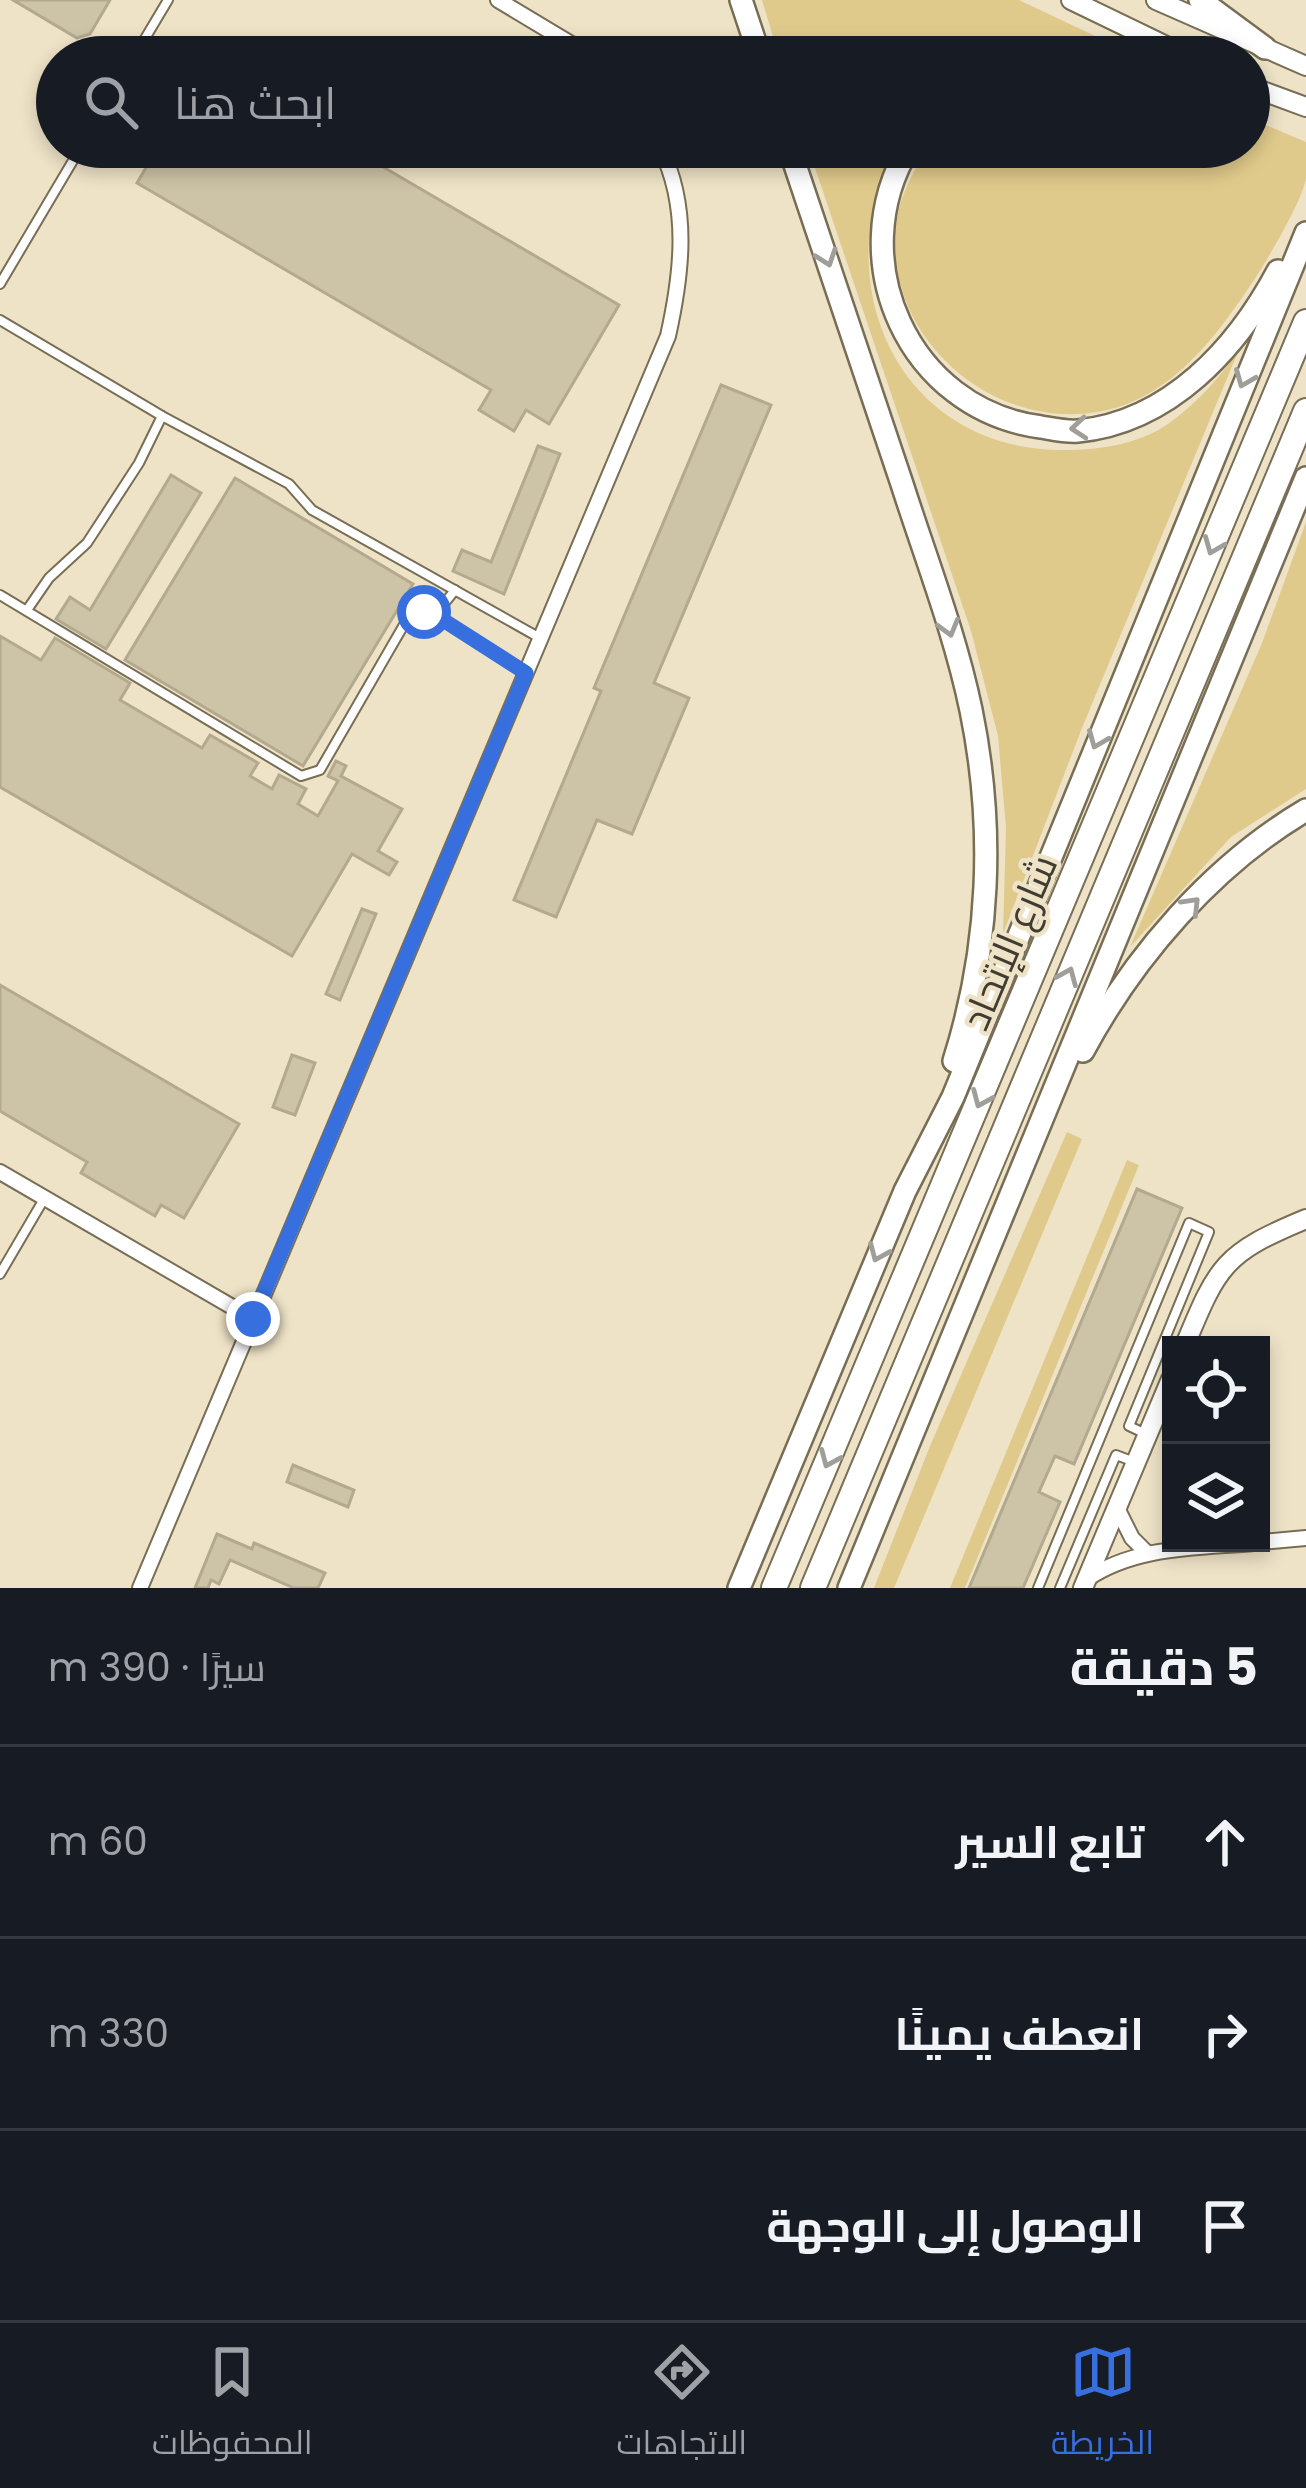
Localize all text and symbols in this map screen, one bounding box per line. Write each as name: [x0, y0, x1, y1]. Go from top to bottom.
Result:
search box: [36, 36, 1270, 168]
icon: search: [78, 69, 144, 135]
text: ابحث هنا: [174, 72, 336, 135]
one-way arrow: [812, 247, 837, 268]
one-way arrow: [1234, 368, 1258, 389]
one-way arrow: [1069, 415, 1088, 440]
one-way arrow: [1203, 534, 1227, 555]
route start: [397, 585, 451, 639]
one-way arrow: [935, 617, 960, 638]
one-way arrow: [1087, 728, 1111, 749]
street label: شارع الإتحاد: [948, 846, 1071, 1038]
one-way arrow: [1177, 897, 1199, 919]
one-way arrow: [1054, 966, 1078, 987]
one-way arrow: [971, 1088, 995, 1109]
one-way arrow: [869, 1241, 893, 1263]
route end: [226, 1292, 280, 1346]
map controls: [1162, 1336, 1270, 1552]
button: locate: [1162, 1336, 1270, 1444]
button: layers: [1162, 1444, 1270, 1552]
one-way arrow: [819, 1447, 843, 1468]
text: 5 دقيقة: [1070, 1631, 1258, 1703]
text: سيرًا · 390 m: [48, 1640, 266, 1695]
icon: ahead: [1192, 1809, 1258, 1875]
text: تابع السير: [956, 1811, 1144, 1874]
text: 60 m: [48, 1814, 148, 1869]
icon: right: [1192, 2001, 1258, 2067]
text: انعطف يمينًا: [895, 2003, 1144, 2066]
text: 330 m: [48, 2006, 169, 2061]
icon: arrive: [1192, 2193, 1258, 2259]
text: الوصول إلى الوجهة: [766, 2195, 1144, 2258]
tab: المحفوظات: [152, 2339, 313, 2473]
tab: الاتجاهات: [616, 2339, 747, 2473]
tab: الخريطة: [1051, 2339, 1154, 2473]

